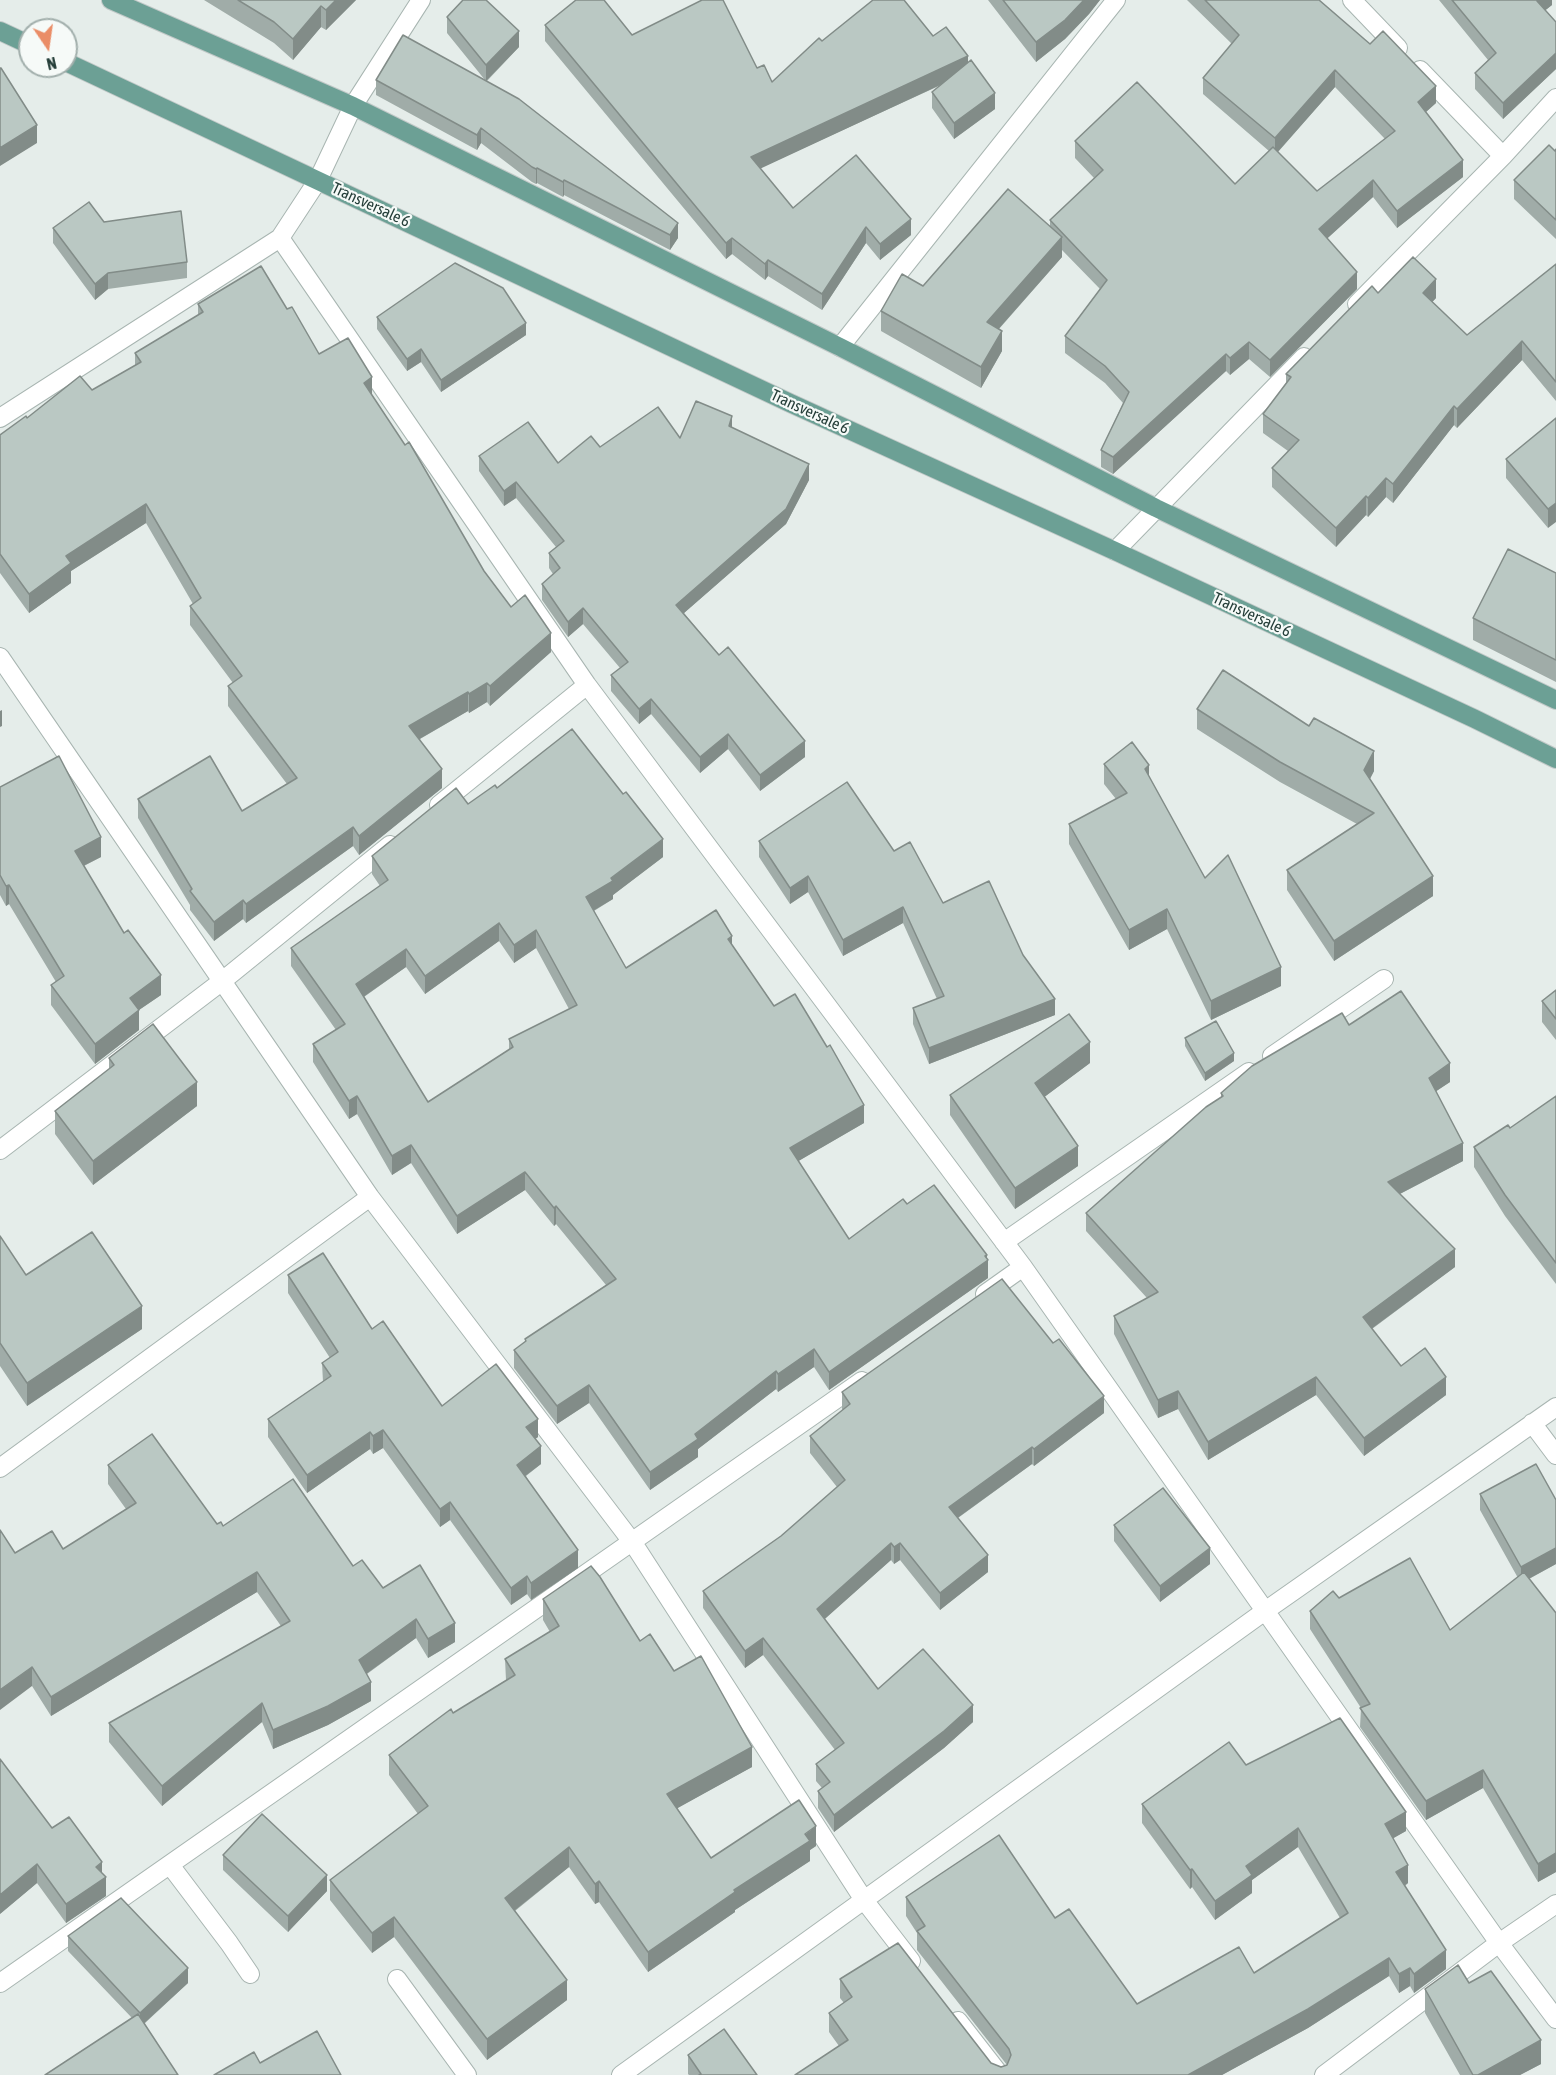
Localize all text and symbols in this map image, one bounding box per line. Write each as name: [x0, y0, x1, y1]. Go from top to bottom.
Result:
north arrow: [18, 18, 78, 78]
text: N: [45, 54, 58, 73]
street label: Transversale 6: [329, 179, 413, 231]
street label: Transversale 6: [768, 386, 852, 438]
street label: Transversale 6: [1210, 589, 1294, 641]

